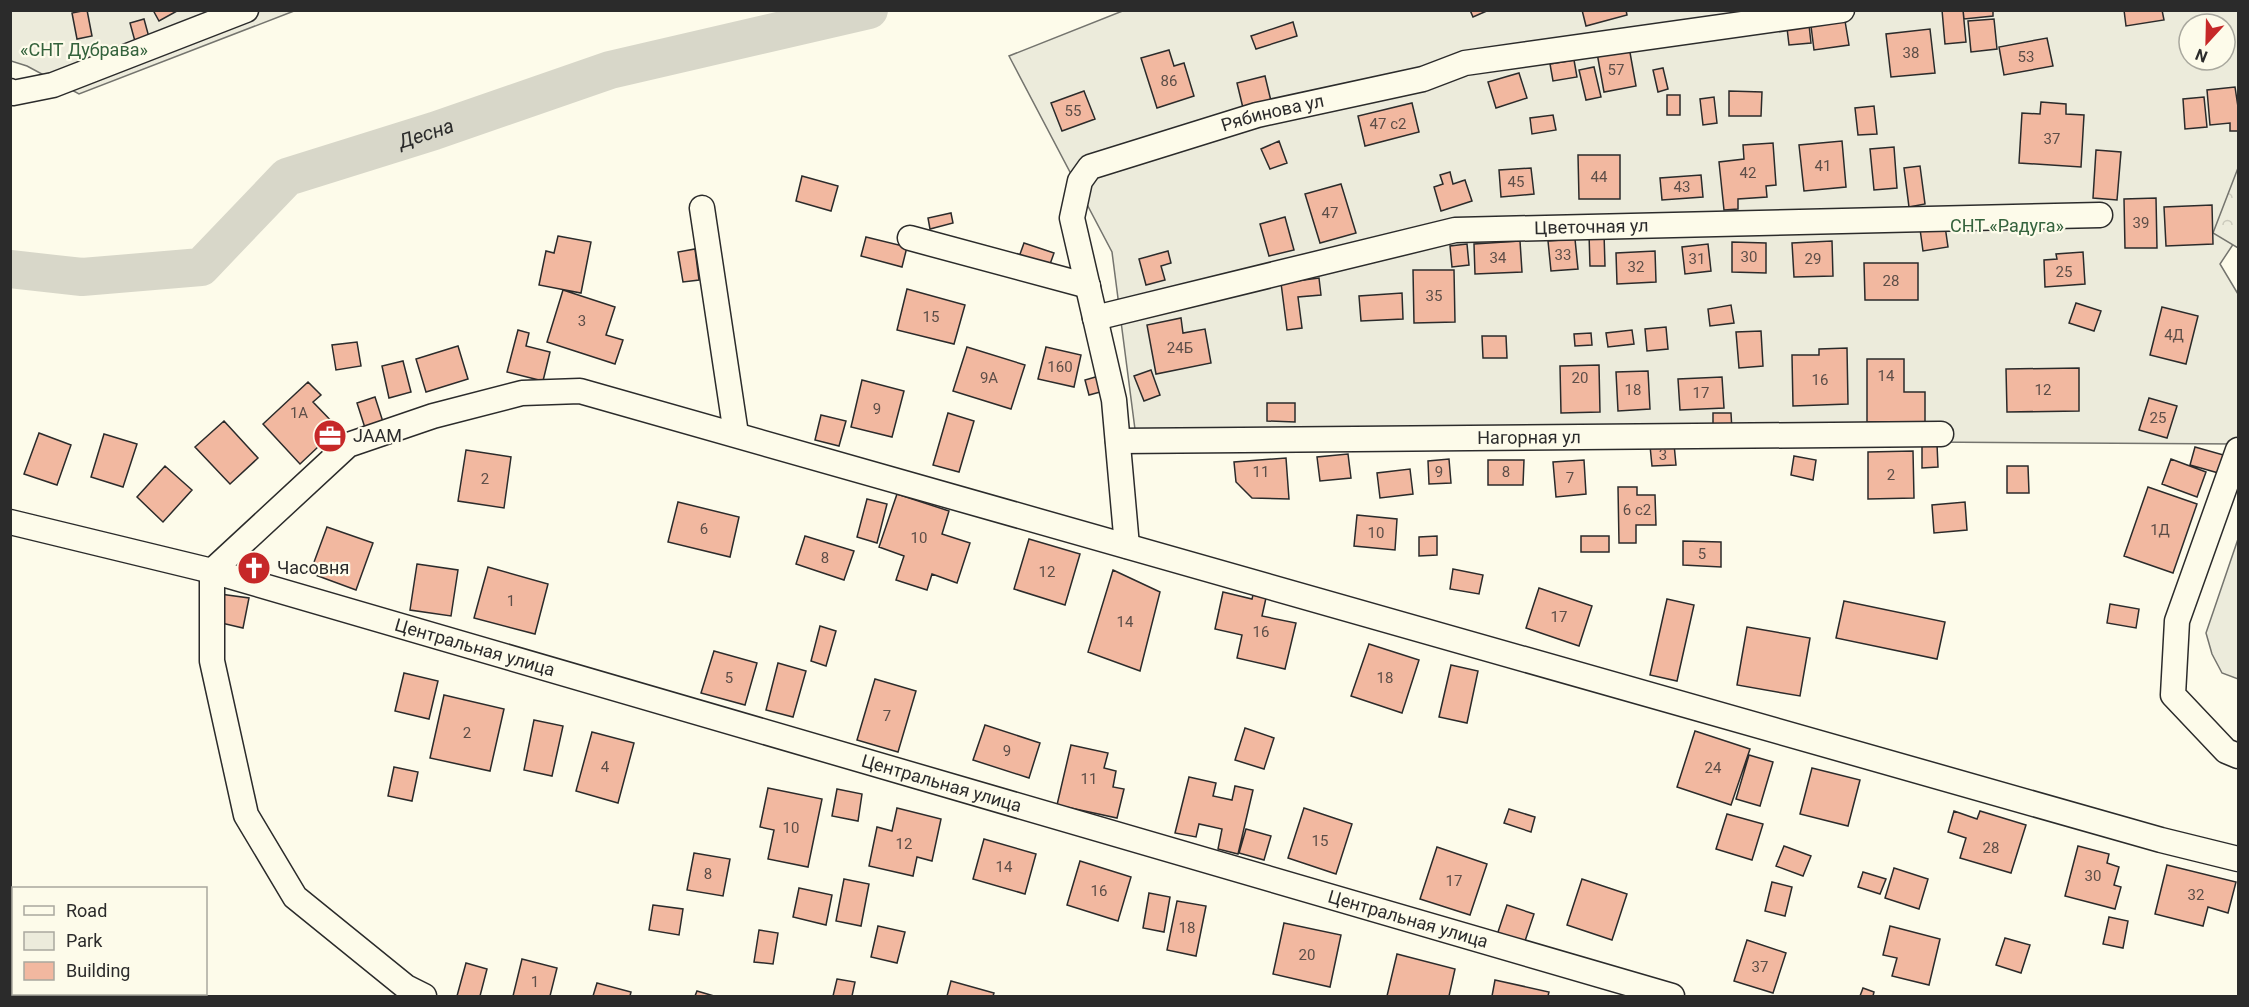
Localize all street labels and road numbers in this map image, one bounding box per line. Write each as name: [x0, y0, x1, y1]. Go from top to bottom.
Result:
street label: Рябинова ул: [1218, 90, 1326, 136]
street label: Цветочная ул: [1534, 215, 1649, 238]
street label: Нагорная ул: [1477, 426, 1581, 448]
street label: Центральная улица: [392, 614, 558, 680]
street label: Центральная улица: [859, 750, 1024, 816]
street label: Центральная улица: [1326, 885, 1491, 952]

